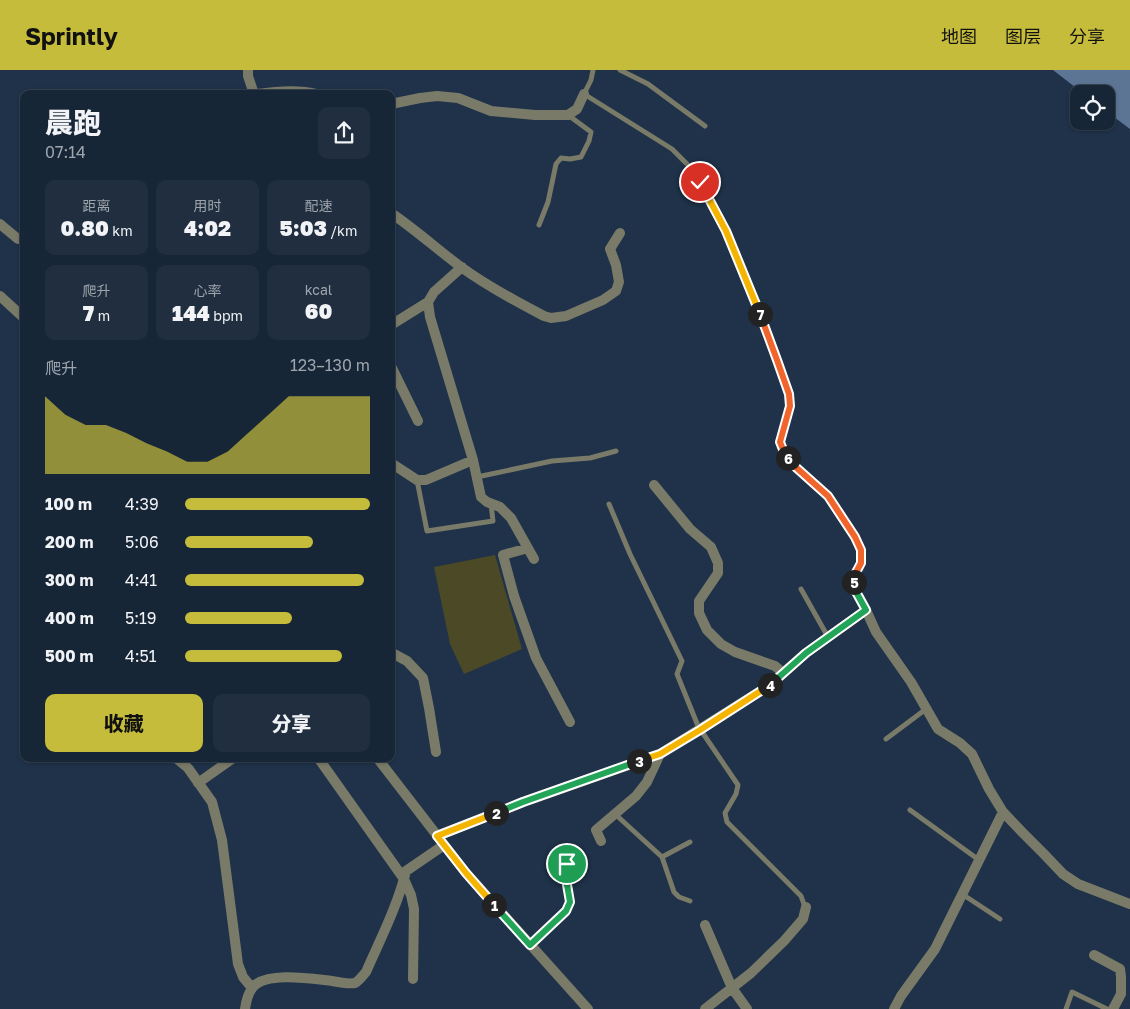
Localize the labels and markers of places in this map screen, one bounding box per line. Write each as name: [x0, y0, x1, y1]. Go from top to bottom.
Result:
pin: [679, 161, 721, 203]
pin: 7: [748, 302, 772, 326]
pin: 6: [776, 446, 800, 470]
pin: 5: [842, 570, 866, 594]
pin: 4: [758, 672, 782, 698]
pin: 3: [626, 748, 652, 774]
pin: 2: [484, 800, 508, 826]
pin: [546, 843, 588, 885]
pin: 1: [482, 892, 506, 918]

